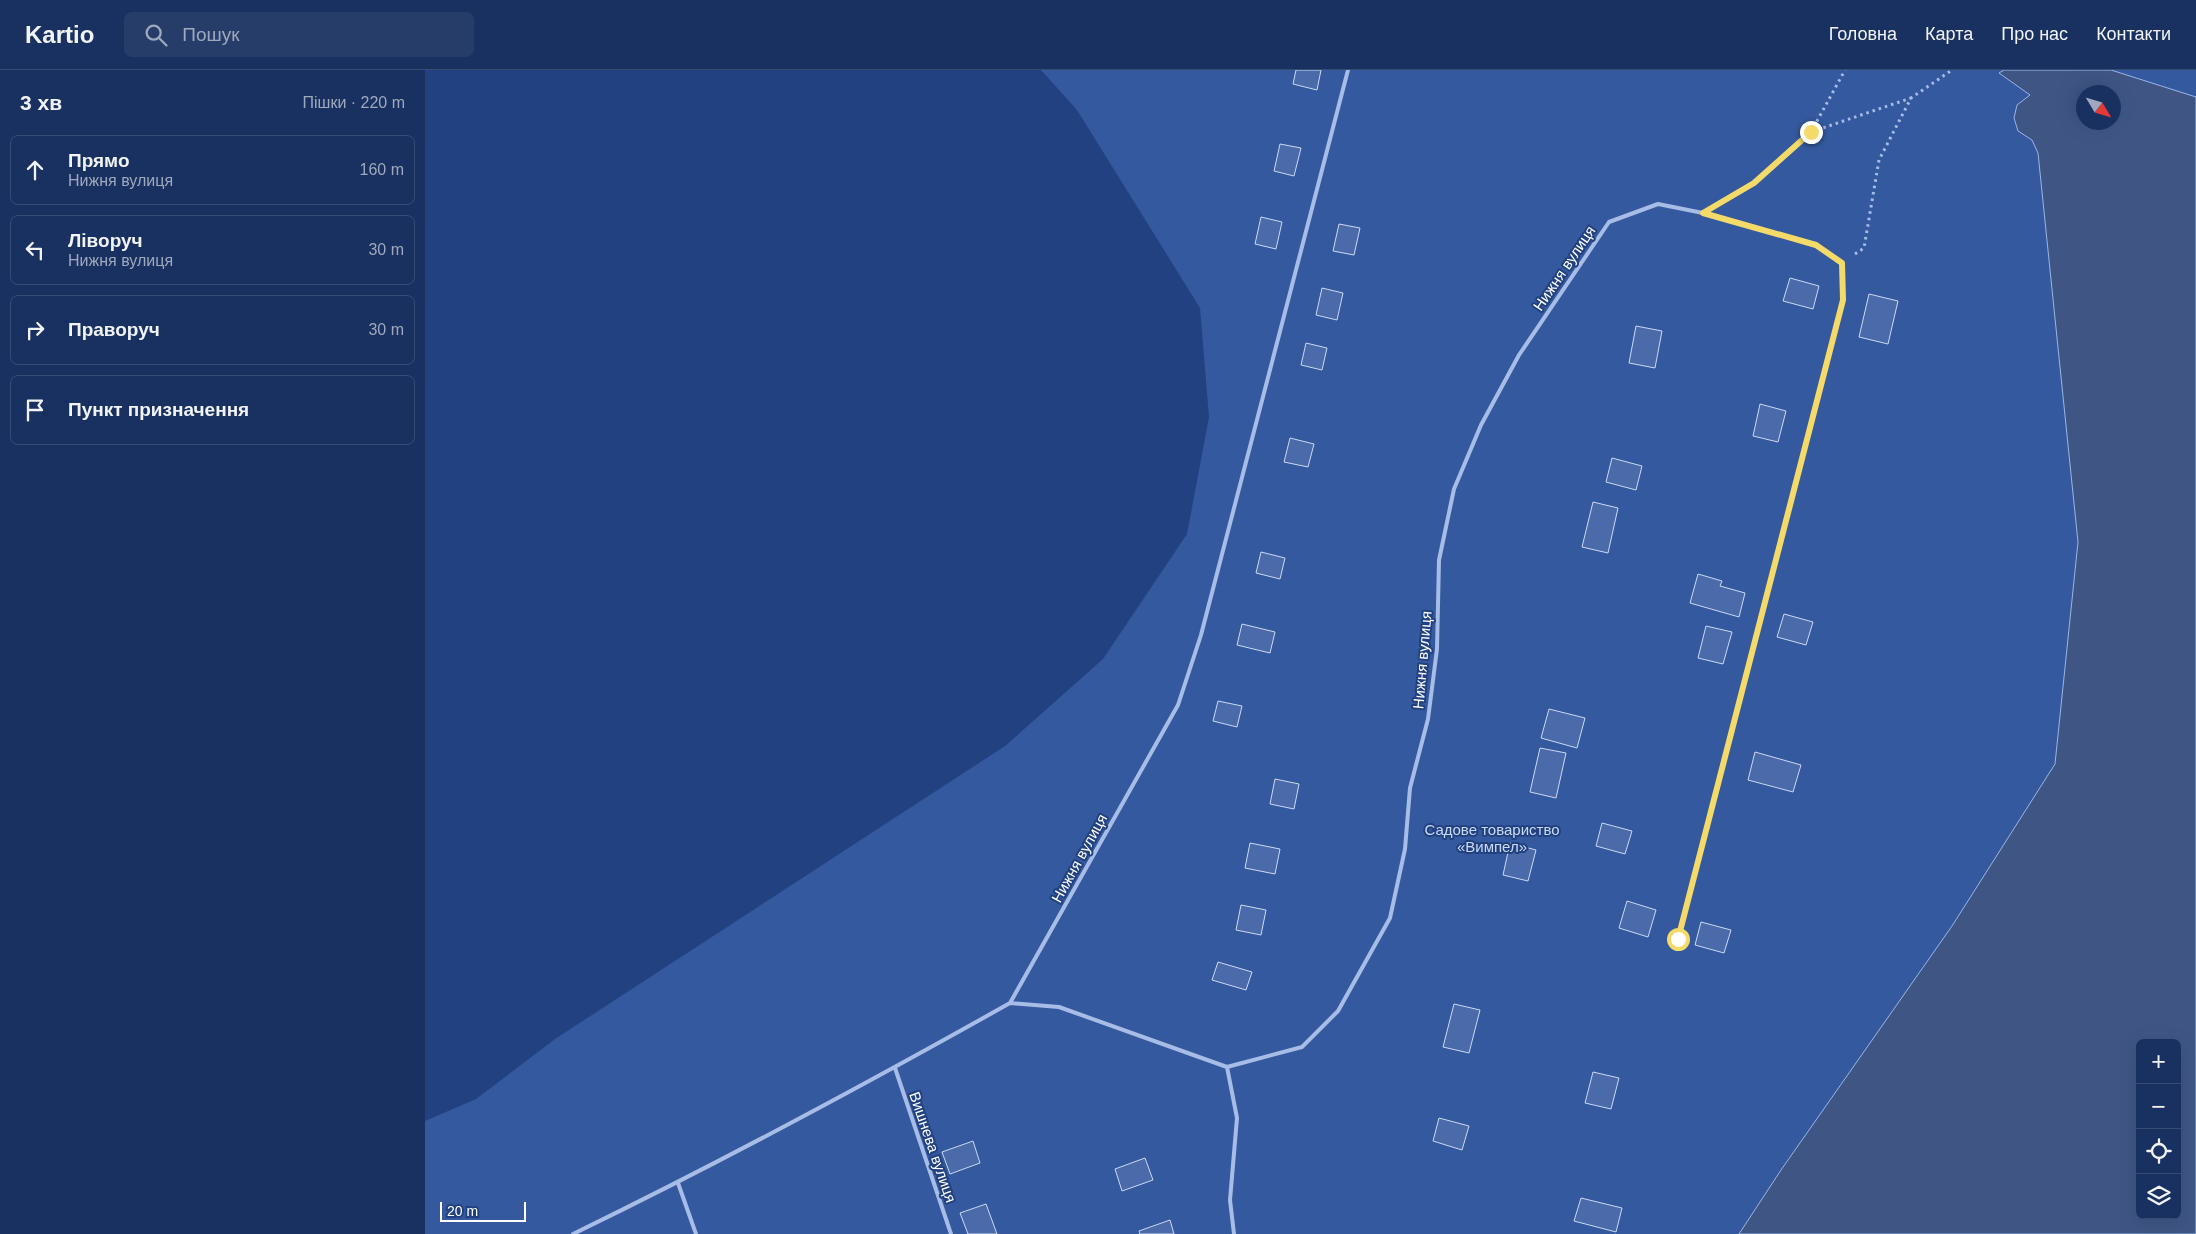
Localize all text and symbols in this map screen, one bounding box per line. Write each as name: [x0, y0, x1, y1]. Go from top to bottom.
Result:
search box: [124, 12, 474, 57]
text: Kartio: [25, 21, 94, 48]
icon: search: [142, 21, 170, 49]
text: Пошук: [182, 24, 240, 45]
text: Головна: [1829, 24, 1897, 44]
text: Карта: [1925, 24, 1973, 44]
text: Про нас: [2001, 24, 2068, 44]
text: Контакти: [2096, 24, 2171, 44]
north arrow: [2076, 85, 2121, 130]
text: 3 хв: [20, 91, 62, 114]
text: Пішки · 220 m: [302, 94, 405, 111]
route end: [1800, 121, 1823, 144]
text: Прямо: [68, 150, 130, 171]
icon: ahead: [21, 156, 49, 184]
text: 160 m: [360, 161, 404, 178]
text: Нижня вулиця: [68, 172, 173, 189]
street label: Нижня вулиця: [1529, 222, 1599, 314]
text: Ліворуч: [68, 230, 143, 251]
icon: left: [21, 236, 49, 264]
text: 30 m: [368, 241, 404, 258]
text: Нижня вулиця: [68, 252, 173, 269]
icon: right: [21, 316, 49, 344]
text: Праворуч: [68, 319, 160, 340]
text: 30 m: [368, 321, 404, 338]
icon: arrive: [21, 396, 49, 424]
text: Пункт призначення: [68, 399, 249, 420]
street label: Нижня вулиця: [1409, 610, 1435, 710]
street label: Нижня вулиця: [1048, 811, 1110, 905]
park label: Садове товариство «Вимпел»: [1424, 821, 1560, 855]
route start: [1667, 928, 1690, 951]
map controls: [2136, 1039, 2181, 1219]
button: +: [2136, 1039, 2181, 1084]
button: −: [2136, 1084, 2181, 1129]
street label: Вишнева вулиця: [906, 1089, 960, 1205]
button: locate: [2136, 1129, 2181, 1174]
button: layers: [2136, 1174, 2181, 1219]
scale bar: [440, 1199, 526, 1222]
text: 20 m: [447, 1203, 478, 1219]

